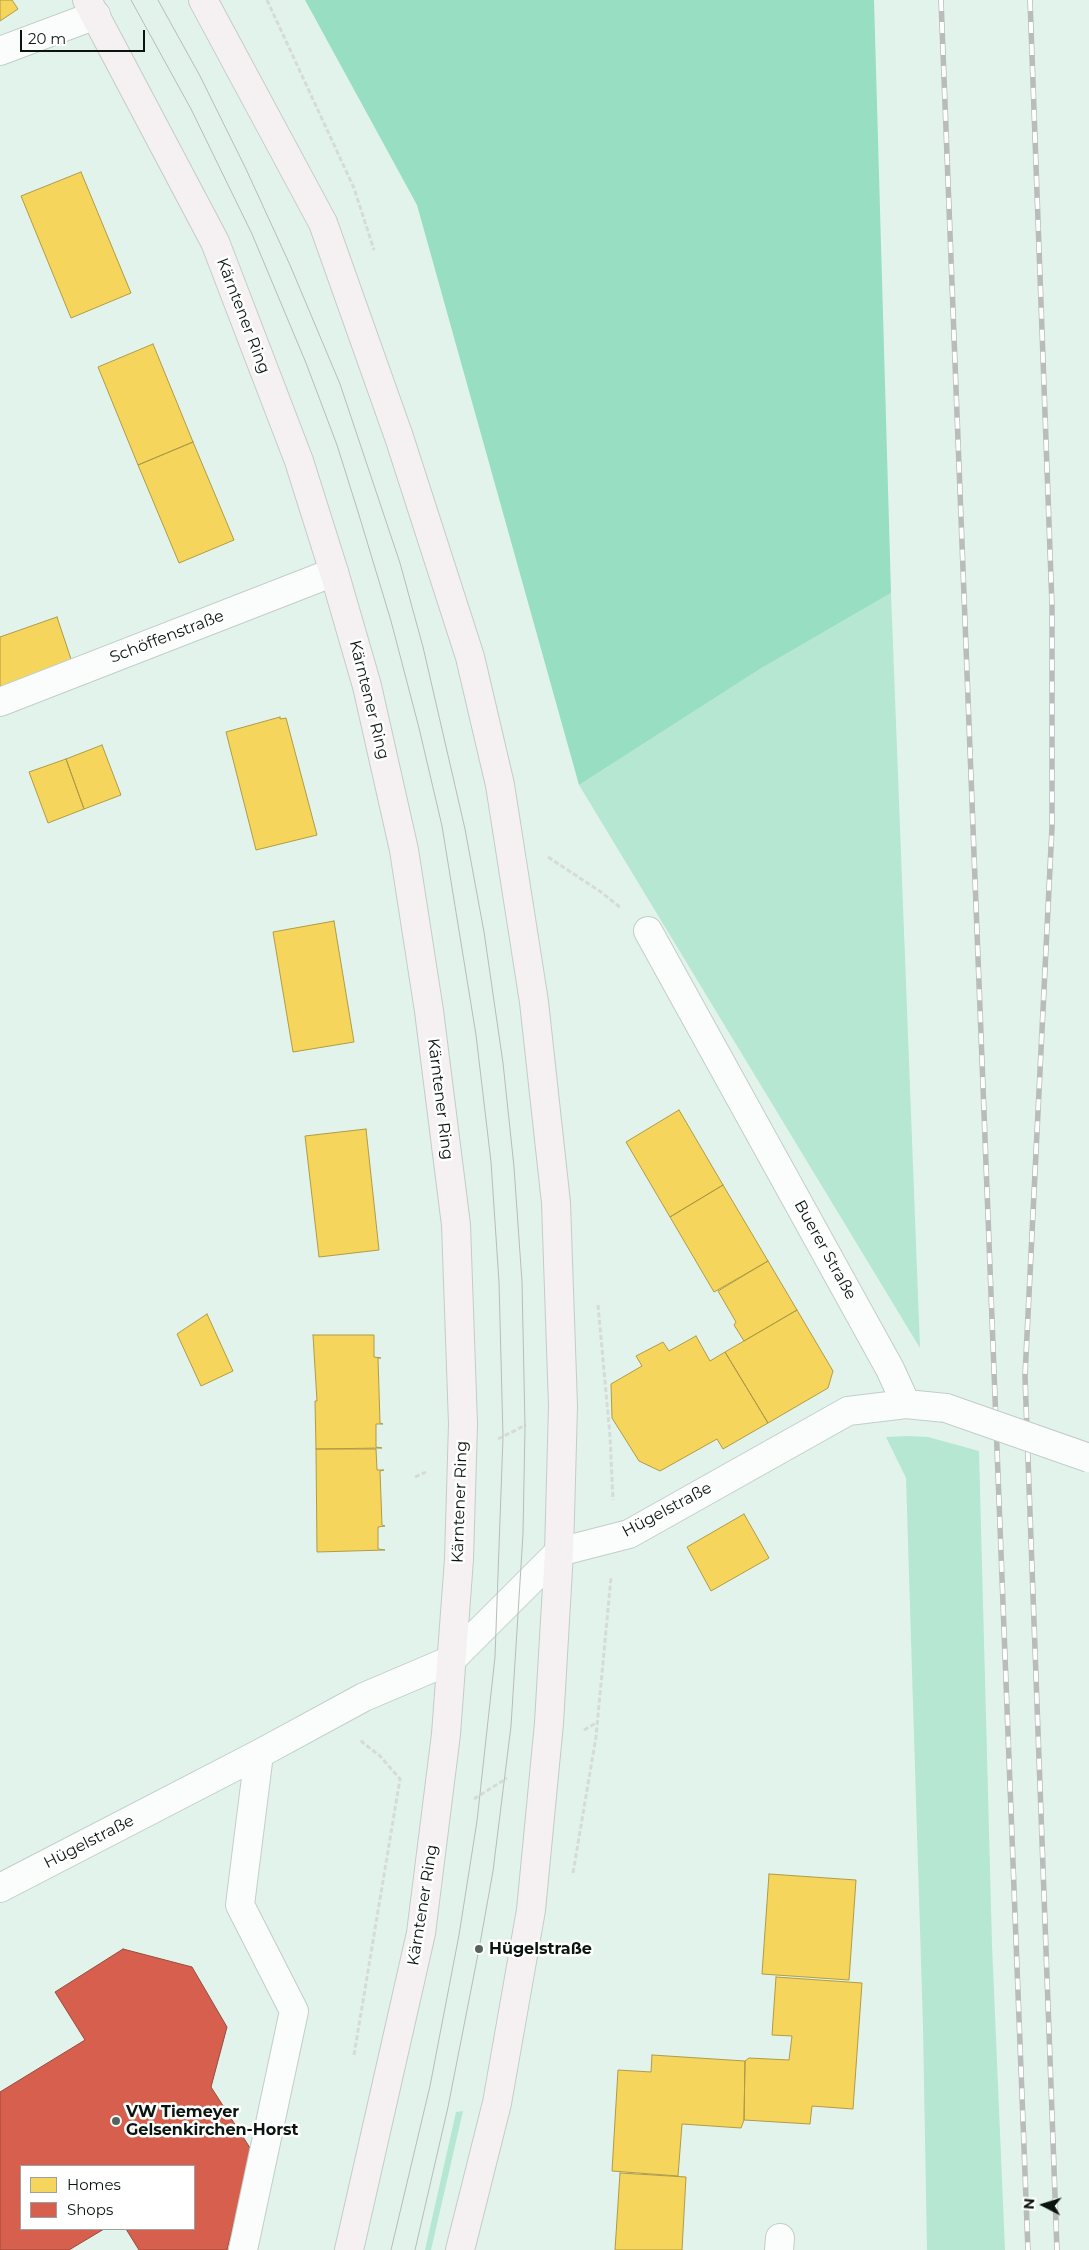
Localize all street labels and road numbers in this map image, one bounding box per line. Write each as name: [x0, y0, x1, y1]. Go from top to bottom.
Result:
street label: Kärntener Ring: [212, 255, 274, 377]
street label: Schöffenstraße: [107, 606, 227, 668]
street label: Kärntener Ring: [345, 638, 393, 762]
street label: Kärntener Ring: [423, 1037, 457, 1161]
street label: Buerer Straße: [790, 1197, 860, 1303]
street label: Kärntener Ring: [448, 1441, 472, 1563]
street label: Hügelstraße: [619, 1478, 715, 1542]
street label: Hügelstraße: [41, 1811, 137, 1873]
street label: Kärntener Ring: [404, 1843, 442, 1967]

